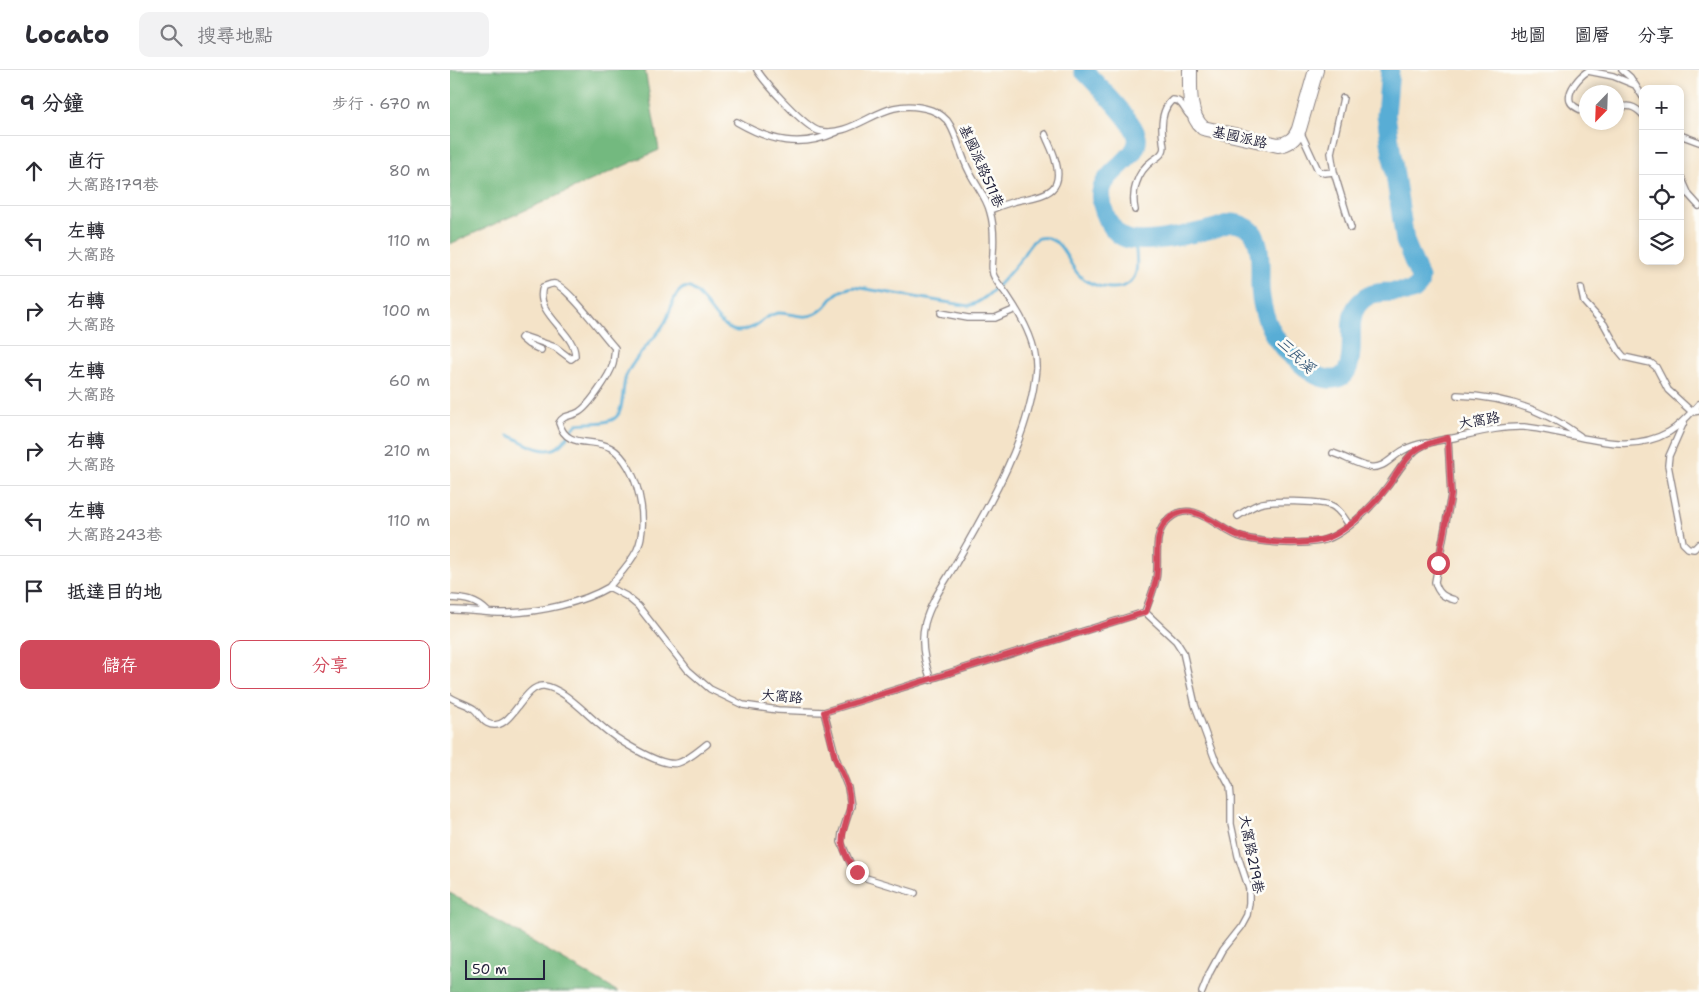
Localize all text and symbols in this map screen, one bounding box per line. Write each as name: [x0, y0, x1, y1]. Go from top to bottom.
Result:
search box: [139, 12, 489, 57]
text: Locato: [25, 19, 109, 51]
icon: search: [157, 21, 185, 49]
text: 搜尋地點: [197, 23, 273, 48]
text: 地圖: [1510, 23, 1546, 47]
text: 圖層: [1574, 23, 1610, 47]
text: 分享: [1638, 23, 1674, 47]
north arrow: [1579, 85, 1624, 130]
map controls: [1639, 85, 1684, 265]
button: +: [1639, 85, 1684, 130]
text: 9 分鐘: [20, 89, 84, 117]
text: 步行 · 670 m: [332, 93, 430, 114]
street label: 基國派路511巷: [956, 122, 1009, 211]
street label: 基國派路: [1211, 122, 1269, 152]
button: −: [1639, 130, 1684, 175]
text: 直行: [67, 148, 105, 173]
icon: ahead: [20, 157, 48, 185]
text: 80 m: [389, 160, 430, 181]
text: 大窩路179巷: [67, 174, 159, 195]
button: locate: [1639, 175, 1684, 220]
text: 左轉: [67, 218, 105, 243]
button: layers: [1639, 220, 1684, 265]
icon: left: [20, 227, 48, 255]
text: 110 m: [387, 230, 430, 251]
text: 大窩路: [67, 244, 115, 265]
text: 右轉: [67, 288, 105, 313]
icon: right: [20, 297, 48, 325]
text: 100 m: [382, 300, 430, 321]
text: 大窩路: [67, 314, 115, 335]
water label: 三民溪: [1273, 332, 1320, 378]
text: 左轉: [67, 358, 105, 383]
icon: left: [20, 367, 48, 395]
text: 60 m: [389, 370, 430, 391]
text: 大窩路: [67, 384, 115, 405]
street label: 大窩路: [1457, 407, 1501, 433]
text: 右轉: [67, 428, 105, 453]
icon: right: [20, 437, 48, 465]
text: 210 m: [383, 440, 430, 461]
text: 大窩路: [67, 454, 115, 475]
text: 左轉: [67, 498, 105, 523]
icon: left: [20, 507, 48, 535]
text: 110 m: [387, 510, 430, 531]
text: 大窩路243巷: [67, 524, 162, 545]
route start: [1427, 552, 1450, 575]
icon: arrive: [20, 577, 48, 605]
text: 抵達目的地: [67, 579, 162, 604]
button: 儲存: [20, 640, 220, 689]
button: 分享: [230, 640, 430, 689]
street label: 大窩路: [760, 685, 804, 707]
street label: 大窩路219巷: [1236, 813, 1269, 896]
route end: [846, 861, 869, 884]
scale bar: [465, 957, 545, 980]
text: 50 m: [472, 960, 507, 978]

